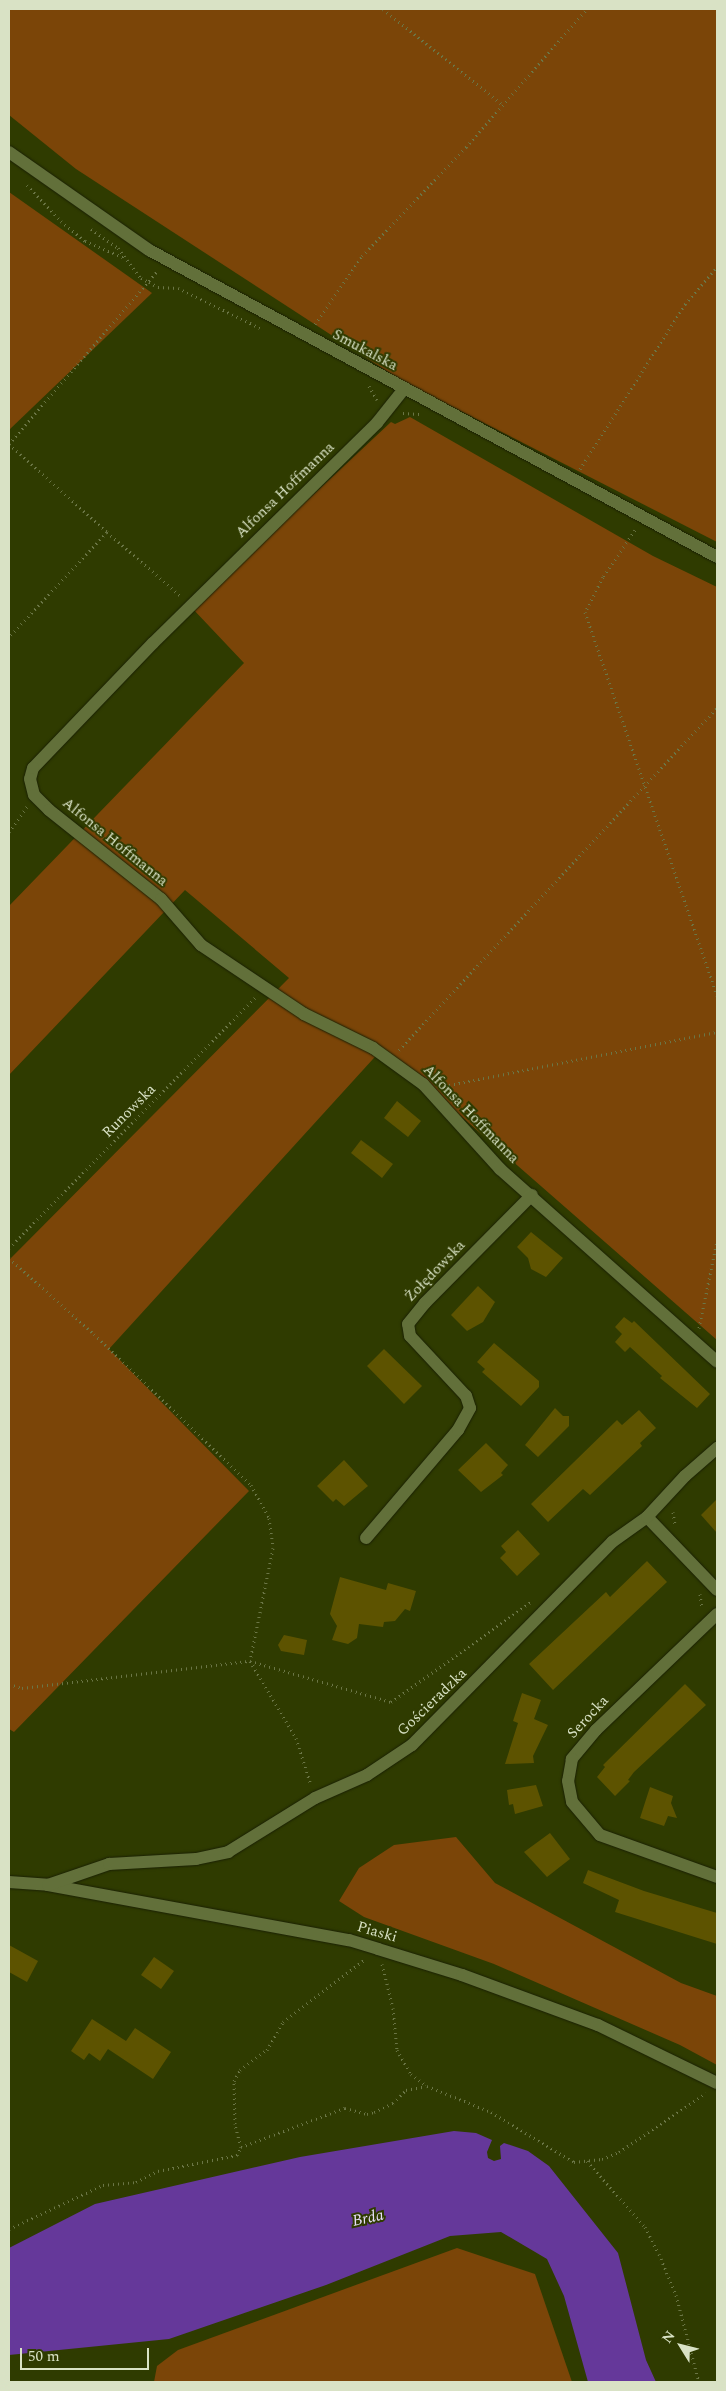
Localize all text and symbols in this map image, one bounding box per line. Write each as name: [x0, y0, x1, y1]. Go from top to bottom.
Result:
street label: Smukalska: [329, 325, 401, 375]
street label: Alfonsa Hoffmanna: [232, 438, 338, 542]
street label: Alfonsa Hoffmanna: [59, 794, 171, 890]
street label: Alfonsa Hoffmanna: [419, 1061, 523, 1167]
street label: Runowska: [98, 1080, 160, 1142]
street label: Żołędowska: [401, 1236, 469, 1306]
street label: Gościeradzka: [394, 1664, 470, 1740]
street label: Serocka: [564, 1692, 612, 1742]
street label: Piaski: [355, 1918, 399, 1946]
water label: Brda: [351, 2205, 385, 2231]
north arrow: [656, 2321, 706, 2371]
text: N: [657, 2326, 680, 2348]
scale bar: [22, 2338, 151, 2370]
text: 50 m: [28, 2345, 60, 2368]

